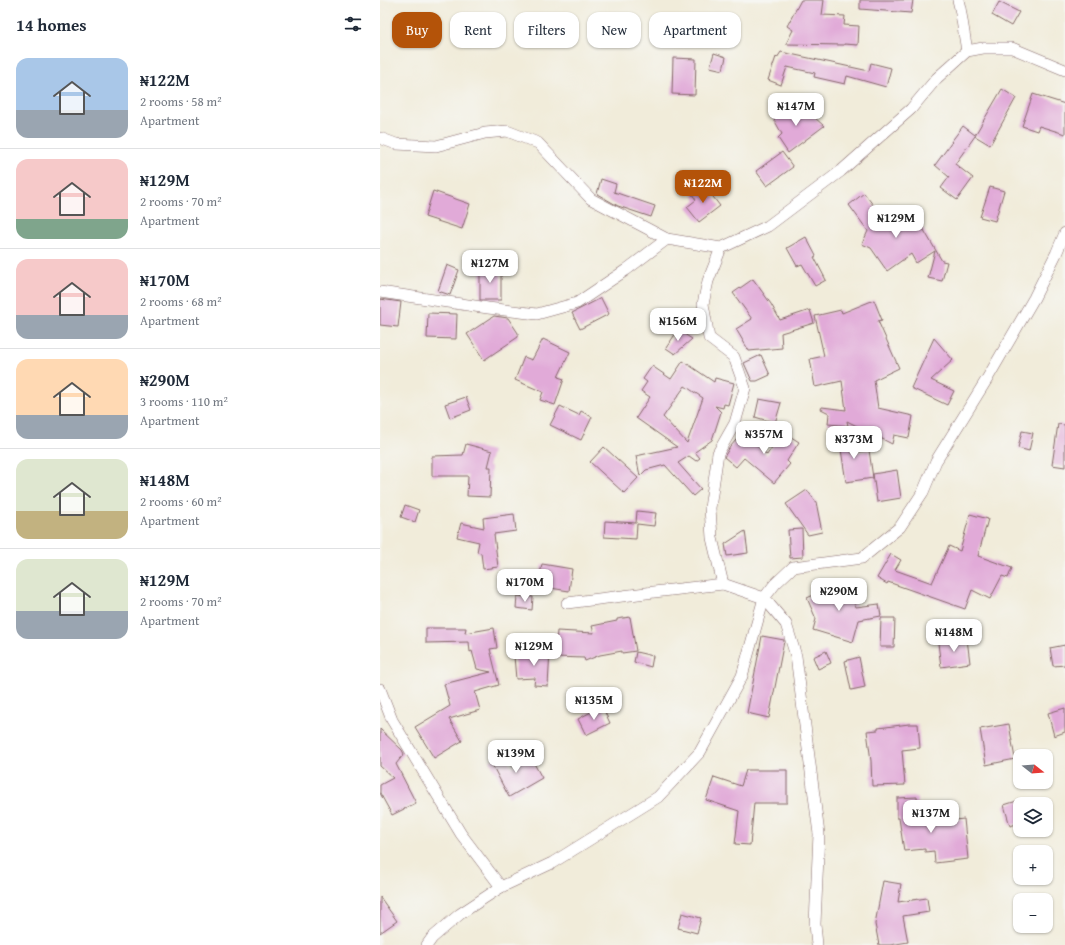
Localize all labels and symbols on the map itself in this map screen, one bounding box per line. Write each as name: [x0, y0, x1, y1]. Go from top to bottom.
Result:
pin: ₦147M: [768, 93, 824, 127]
pin: ₦122M: [675, 170, 731, 204]
pin: ₦129M: [868, 205, 924, 239]
pin: ₦127M: [462, 250, 518, 284]
pin: ₦156M: [650, 308, 706, 342]
pin: ₦357M: [736, 421, 792, 455]
pin: ₦373M: [826, 426, 882, 460]
pin: ₦170M: [497, 569, 553, 603]
pin: ₦290M: [811, 578, 867, 612]
pin: ₦148M: [926, 619, 982, 653]
pin: ₦129M: [506, 633, 562, 667]
pin: ₦135M: [566, 687, 622, 721]
pin: ₦139M: [488, 740, 544, 774]
north arrow: [1013, 749, 1053, 789]
pin: ₦137M: [903, 800, 959, 834]

